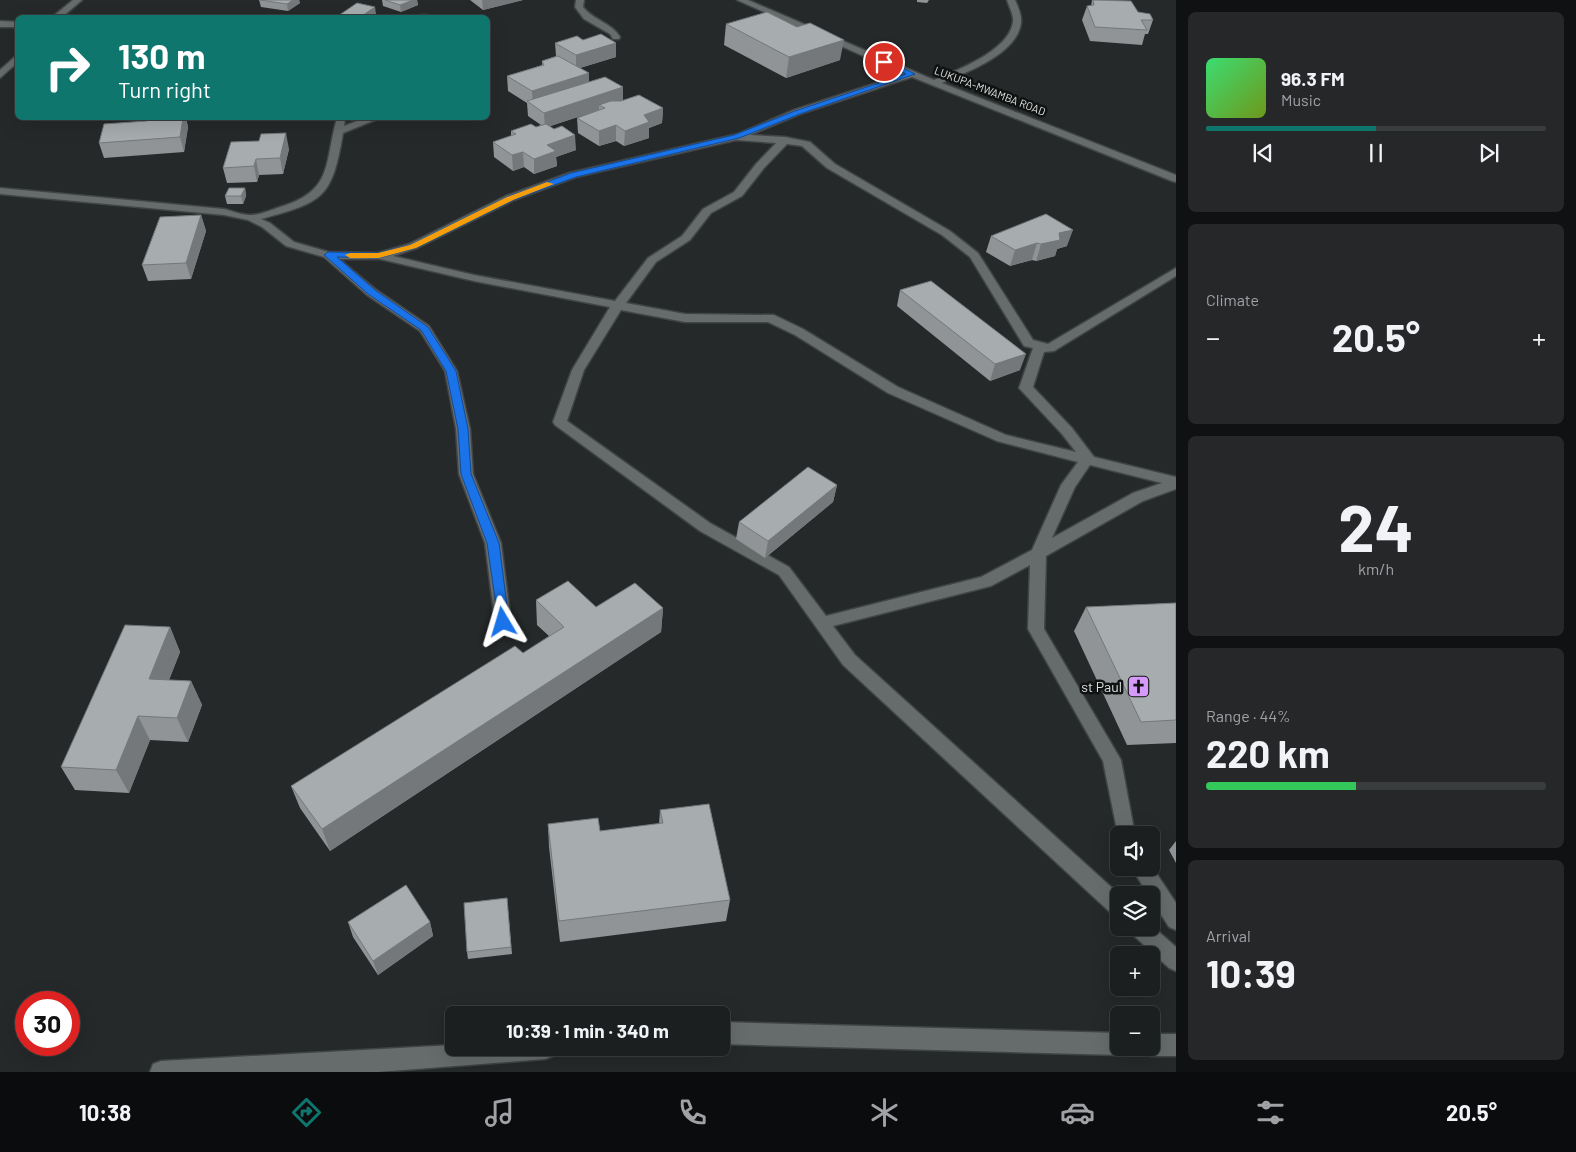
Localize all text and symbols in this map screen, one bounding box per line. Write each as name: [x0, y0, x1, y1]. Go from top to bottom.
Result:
text: 130 m: [118, 34, 205, 76]
icon: right: [35, 35, 100, 100]
pin: [863, 41, 905, 83]
icon: arrive: [870, 48, 898, 76]
street label: LUKUPA-MWAMBA ROAD: [933, 63, 1048, 118]
text: 96.3 FM: [1281, 67, 1345, 90]
text: Turn right: [118, 76, 211, 102]
text: Music: [1281, 90, 1321, 109]
icon: previous: [1249, 139, 1277, 167]
icon: pause: [1362, 139, 1390, 167]
icon: next: [1475, 139, 1503, 167]
text: Climate: [1206, 290, 1259, 309]
text: 20.5°: [1332, 314, 1420, 360]
text: −: [1206, 320, 1220, 354]
text: +: [1532, 320, 1546, 354]
text: 24: [1338, 487, 1414, 565]
text: km/h: [1358, 559, 1394, 578]
position arrow: [476, 595, 528, 647]
church icon: st Paul: [1126, 675, 1150, 699]
place label: st Paul: [1081, 678, 1122, 695]
text: Range · 44%: [1206, 706, 1291, 725]
text: 220 km: [1206, 730, 1330, 776]
map controls: [1110, 826, 1160, 1056]
button: sound: [1110, 826, 1160, 876]
button: layers: [1110, 886, 1160, 936]
text: Arrival: [1206, 926, 1251, 945]
button: +: [1110, 946, 1160, 996]
text: 10:39: [1206, 950, 1296, 996]
speed limit sign: 30: [15, 991, 80, 1056]
button: −: [1110, 1006, 1160, 1056]
text: 10:39 · 1 min · 340 m: [506, 1019, 669, 1042]
icon: directions: [289, 1095, 324, 1130]
icon: music: [482, 1095, 517, 1130]
icon: phone: [675, 1095, 710, 1130]
icon: climate: [867, 1095, 902, 1130]
icon: car: [1060, 1095, 1095, 1130]
icon: filters: [1253, 1095, 1288, 1130]
text: 10:38: [79, 1099, 131, 1125]
text: 20.5°: [1446, 1099, 1497, 1125]

